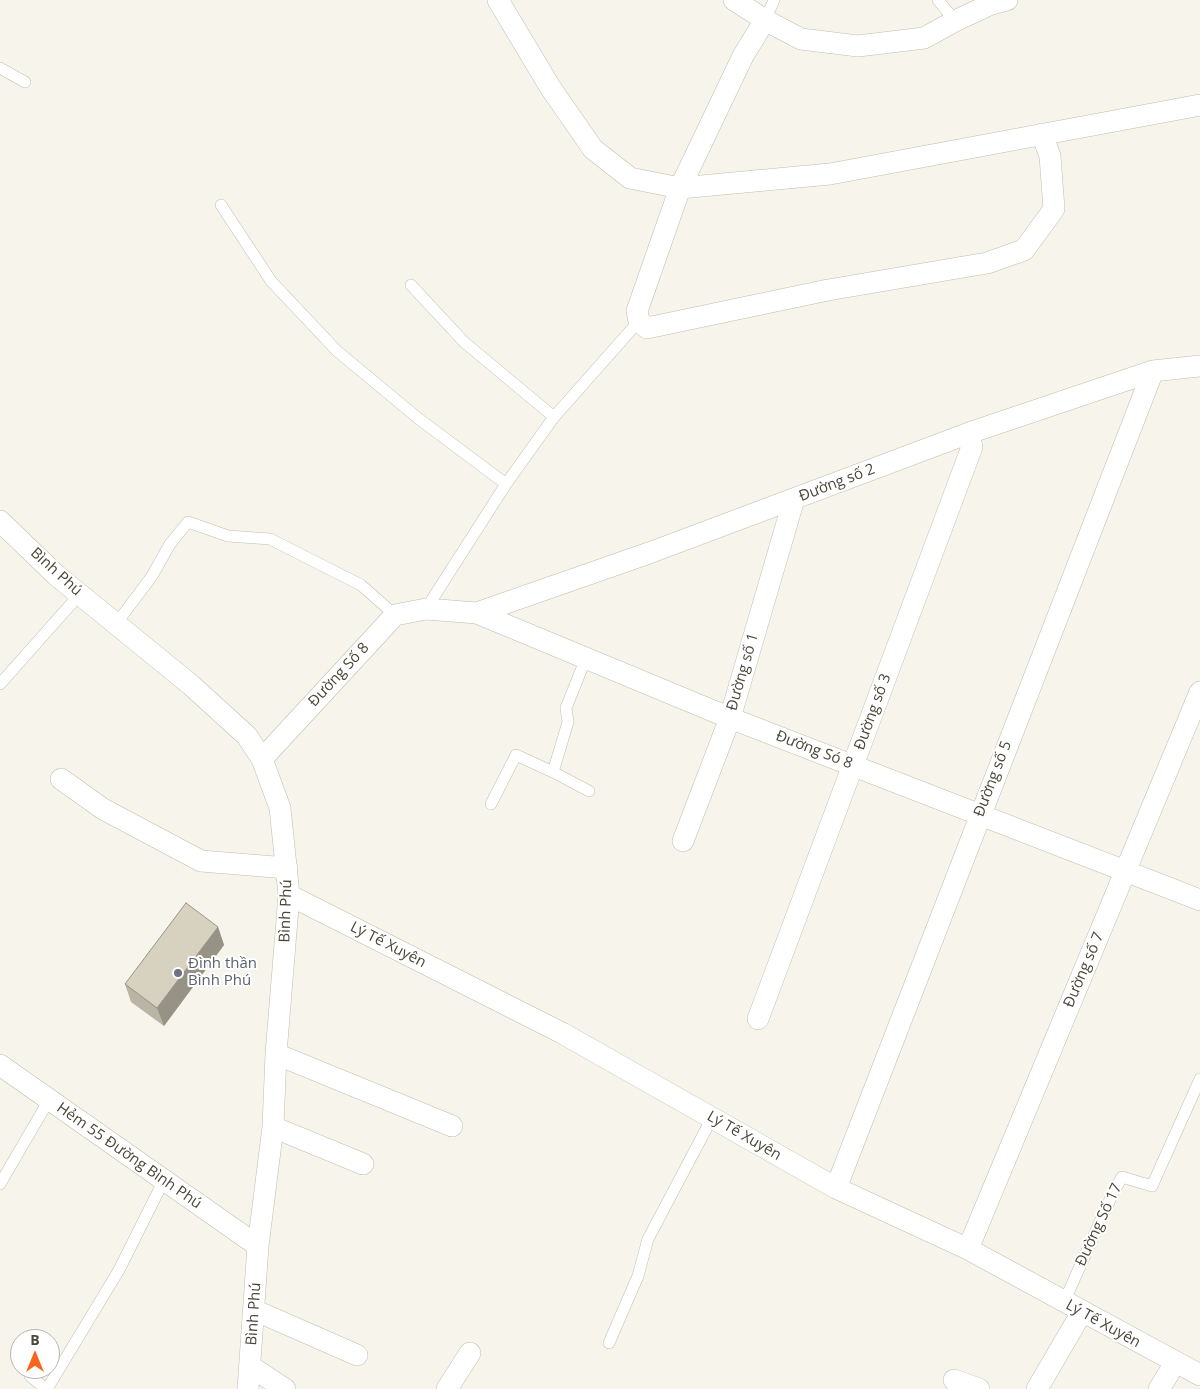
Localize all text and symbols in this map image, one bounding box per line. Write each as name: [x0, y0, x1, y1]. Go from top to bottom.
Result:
street label: Đường số 2: [796, 460, 878, 506]
street label: Bình Phú: [26, 544, 86, 600]
street label: Đường số 1: [723, 631, 763, 713]
street label: Đường Số 8: [305, 639, 373, 711]
street label: Đường số 3: [851, 671, 895, 753]
street label: Đường Só 8: [773, 727, 855, 773]
street label: Đường số 5: [970, 738, 1016, 820]
street label: Bình Phú: [276, 879, 296, 943]
street label: Lý Tế Xuyên: [347, 918, 429, 972]
street label: Đường số 7: [1060, 930, 1108, 1010]
place label: Đình thần Bình Phú: [188, 955, 257, 990]
marker: Đình thần Bình Phú: [172, 967, 184, 979]
street label: Hẻm 55 Đường Bình Phú: [53, 1099, 205, 1213]
street label: Lý Tế Xuyên: [704, 1108, 784, 1164]
street label: Đường Số 17: [1072, 1181, 1126, 1269]
street label: Bình Phú: [243, 1282, 265, 1346]
street label: Lý Tế Xuyên: [1062, 1296, 1144, 1352]
north arrow: [10, 1329, 60, 1379]
text: B: [30, 1330, 40, 1349]

